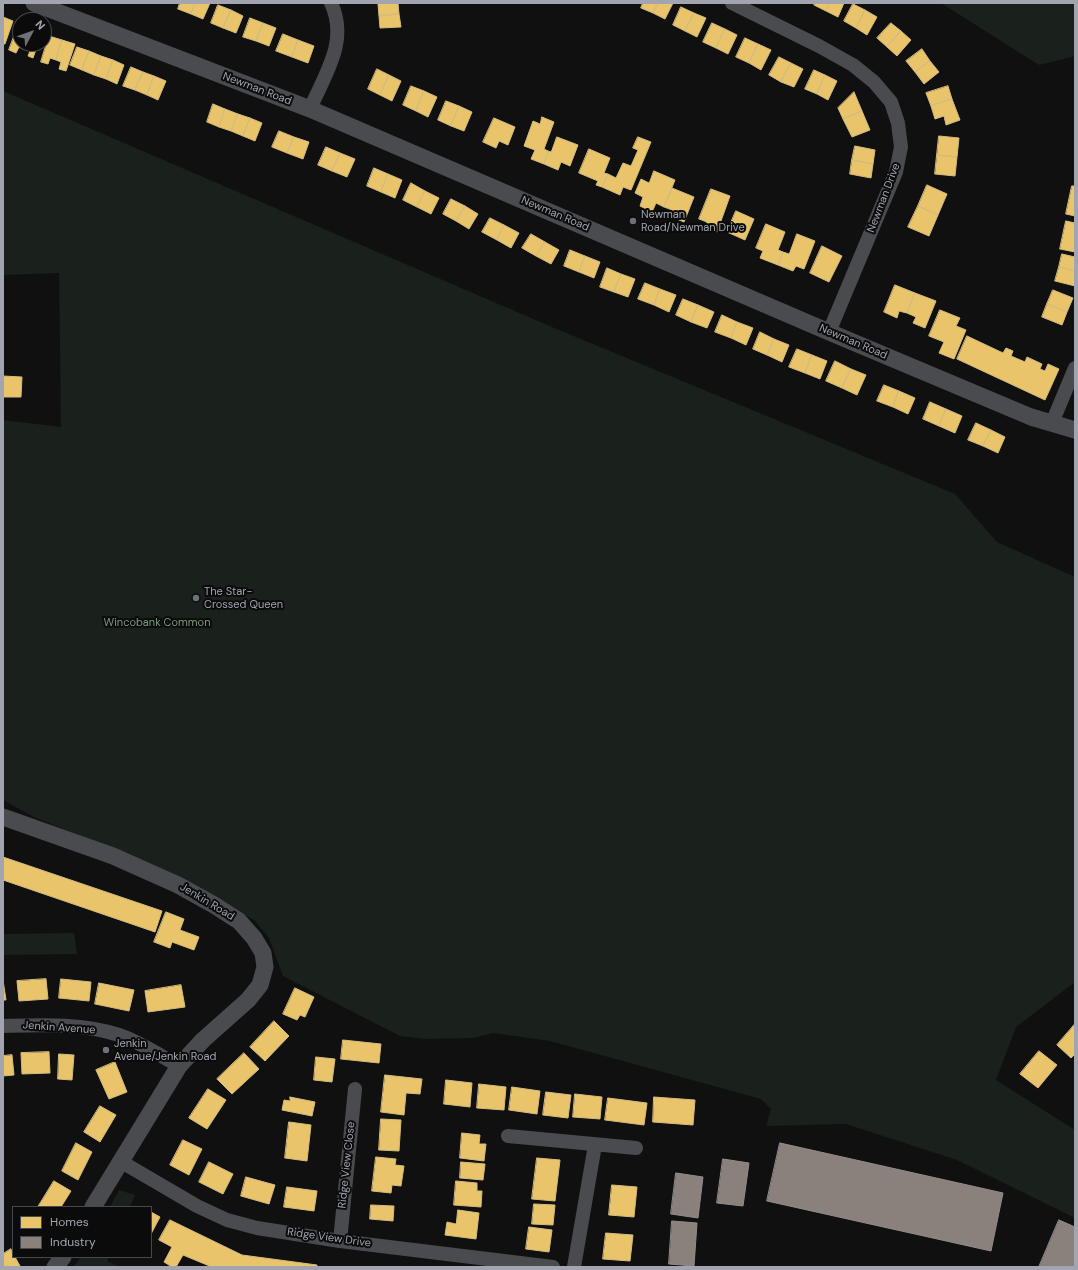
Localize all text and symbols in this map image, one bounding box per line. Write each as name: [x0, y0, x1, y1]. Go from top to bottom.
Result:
north arrow: [12, 12, 52, 52]
text: N: [32, 17, 48, 32]
street label: Newman Road: [221, 70, 293, 108]
street label: Newman Drive: [865, 162, 903, 234]
street label: Newman Road: [519, 194, 591, 234]
place label: Newman Road/Newman Drive: [641, 208, 745, 234]
marker: Newman Road/Newman Drive: [628, 216, 638, 226]
street label: Newman Road: [817, 322, 889, 362]
place label: The Star- Crossed Queen: [204, 585, 283, 611]
marker: The Star- Crossed Queen: [191, 593, 201, 603]
park label: Wincobank Common: [104, 616, 210, 630]
street label: Jenkin Road: [177, 881, 237, 923]
street label: Jenkin Avenue: [22, 1019, 96, 1037]
place label: Jenkin Avenue/Jenkin Road: [114, 1037, 216, 1063]
marker: Jenkin Avenue/Jenkin Road: [101, 1045, 111, 1055]
street label: Ridge View Close: [336, 1121, 358, 1209]
legend: [12, 1206, 152, 1258]
text: Homes: [50, 1214, 89, 1230]
street label: Ridge View Drive: [286, 1226, 372, 1250]
text: Industry: [50, 1234, 96, 1250]

